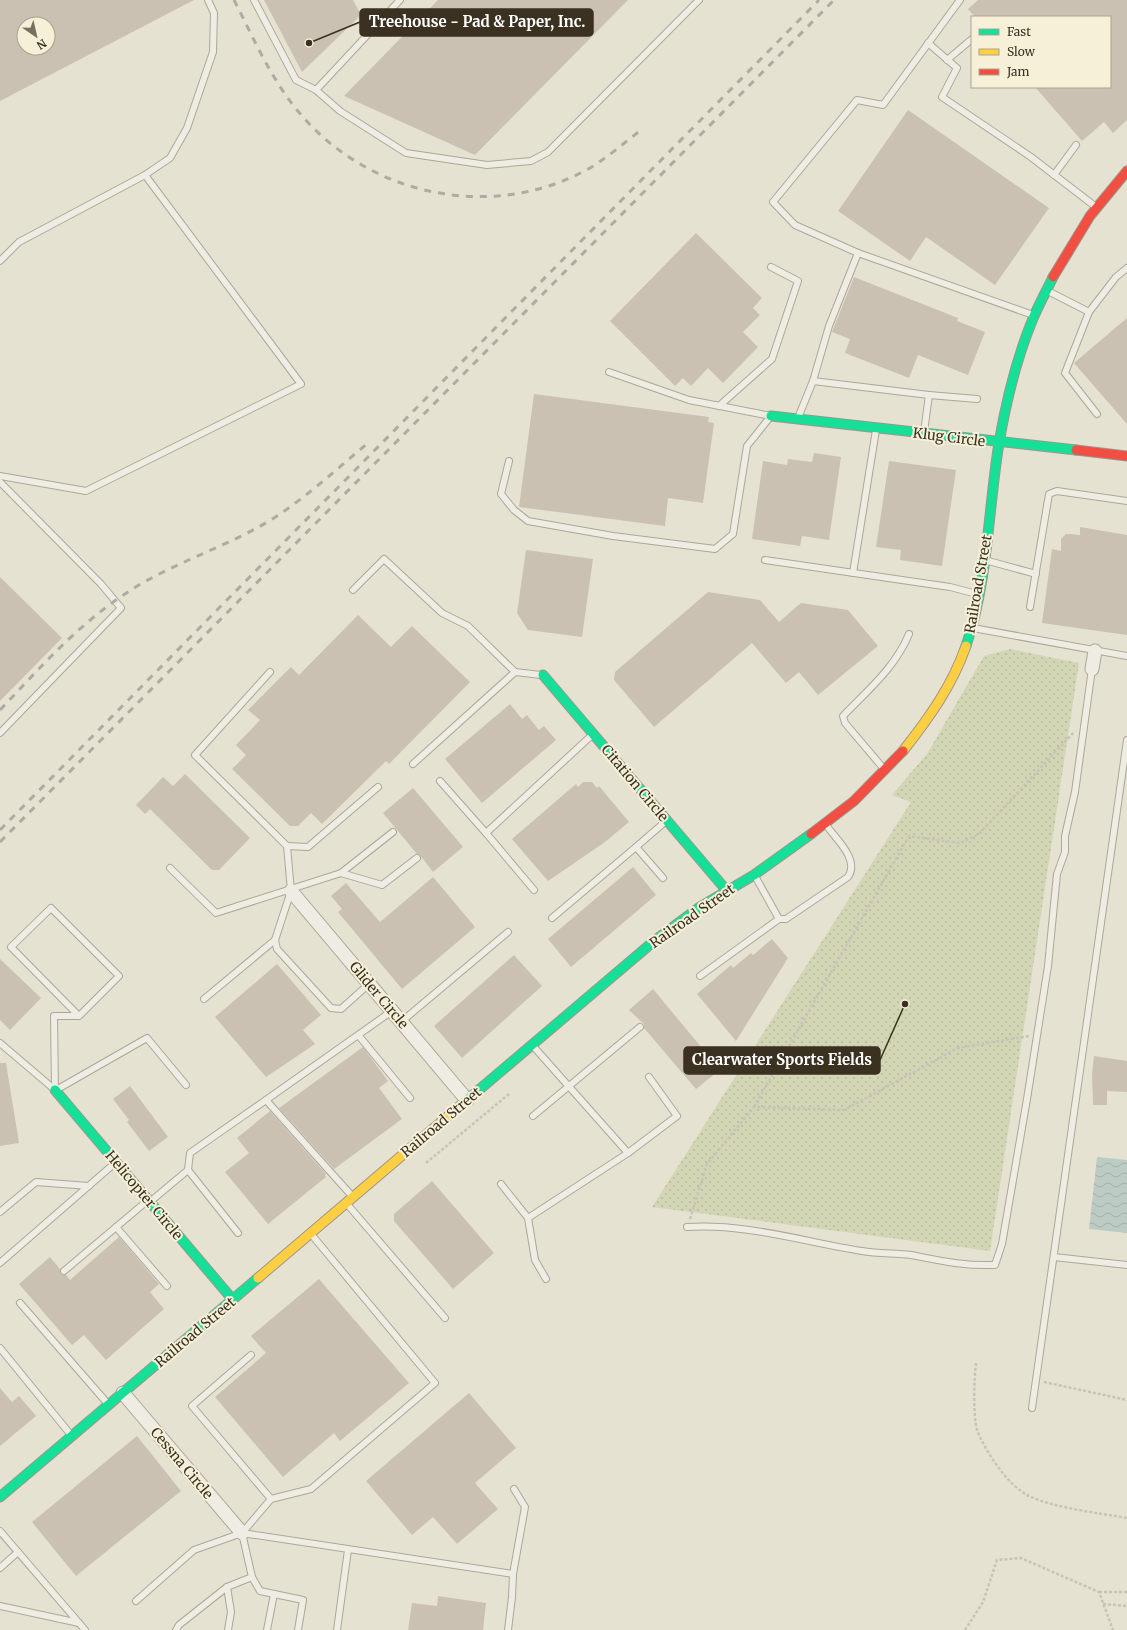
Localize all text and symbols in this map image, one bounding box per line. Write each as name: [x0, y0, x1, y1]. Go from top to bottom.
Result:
callout: Treehouse - Pad & Paper, Inc.: [360, 9, 593, 36]
text: Treehouse - Pad & Paper, Inc.: [369, 12, 585, 32]
north arrow: [16, 16, 56, 56]
legend: [971, 16, 1111, 88]
text: Fast: [1007, 24, 1031, 39]
text: N: [34, 36, 49, 53]
text: Slow: [1007, 44, 1036, 59]
text: Jam: [1006, 64, 1030, 79]
street label: Klug Circle: [912, 424, 986, 450]
street label: Railroad Street: [960, 533, 996, 635]
street label: Citation Circle: [598, 741, 672, 825]
street label: Railroad Street: [646, 880, 739, 952]
street label: Glider Circle: [346, 958, 412, 1032]
callout: Clearwater Sports Fields: [684, 1047, 880, 1074]
text: Clearwater Sports Fields: [692, 1050, 872, 1069]
street label: Railroad Street: [397, 1083, 485, 1161]
street label: Helicopter Circle: [101, 1147, 187, 1243]
street label: Railroad Street: [151, 1293, 239, 1371]
street label: Cessna Circle: [147, 1423, 217, 1503]

